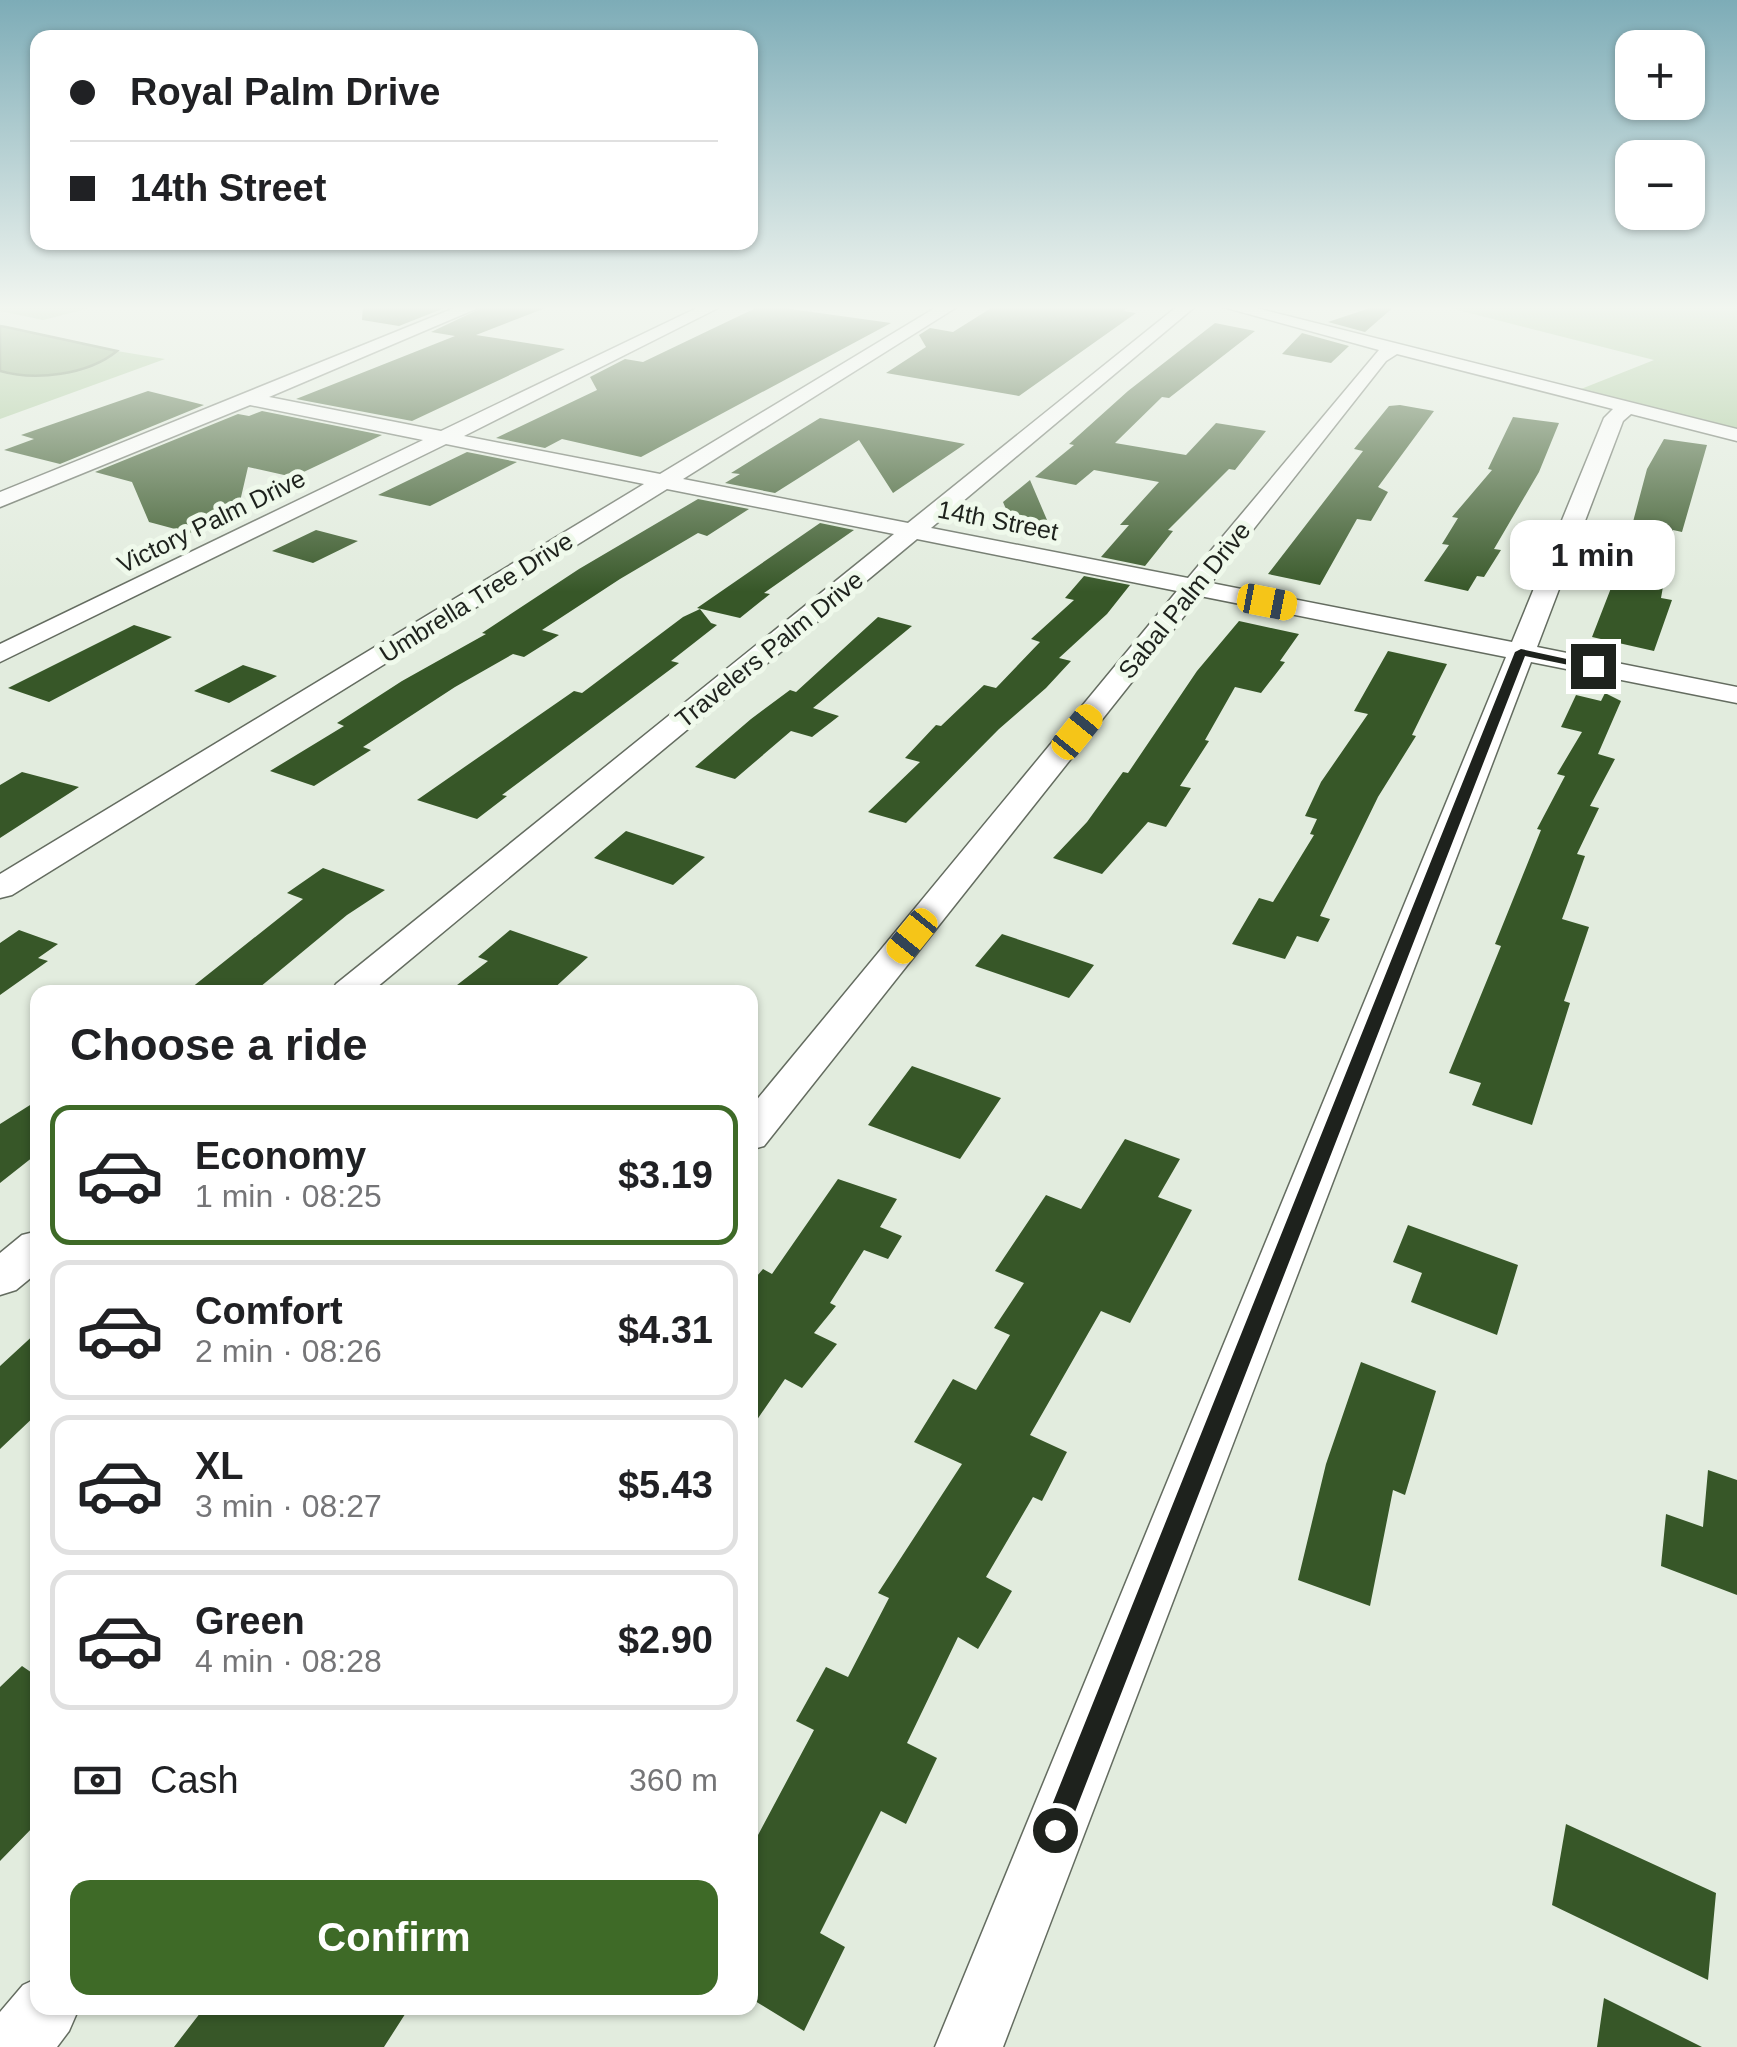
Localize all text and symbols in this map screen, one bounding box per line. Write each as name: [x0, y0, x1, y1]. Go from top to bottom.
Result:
map controls: [1615, 30, 1705, 230]
button: +: [1615, 30, 1705, 120]
text: Royal Palm Drive: [130, 71, 440, 113]
button: −: [1615, 140, 1705, 230]
text: 14th Street: [130, 167, 326, 209]
street label: Victory Palm Drive: [113, 463, 309, 579]
street label: 14th Street: [935, 495, 1061, 545]
street label: Sabal Palm Drive: [1112, 516, 1256, 684]
callout: 1 min: [1510, 521, 1676, 591]
street label: Umbrella Tree Drive: [374, 526, 578, 668]
text: 1 min: [1551, 537, 1634, 573]
street label: Travelers Palm Drive: [670, 565, 868, 733]
car: [1235, 582, 1299, 622]
route end: [1571, 644, 1616, 689]
car: [1046, 699, 1108, 765]
car: [881, 903, 943, 969]
text: Choose a ride: [70, 1019, 368, 1070]
icon: car: [75, 1130, 165, 1220]
text: Economy: [195, 1135, 366, 1177]
text: $3.19: [618, 1154, 713, 1196]
text: 1 min · 08:25: [195, 1178, 382, 1214]
icon: car: [75, 1285, 165, 1375]
text: Comfort: [195, 1290, 343, 1332]
text: $4.31: [618, 1309, 713, 1351]
text: 2 min · 08:26: [195, 1333, 382, 1369]
icon: car: [75, 1440, 165, 1530]
text: XL: [195, 1445, 244, 1487]
text: $5.43: [618, 1464, 713, 1506]
text: 3 min · 08:27: [195, 1488, 382, 1524]
icon: car: [75, 1595, 165, 1685]
text: Green: [195, 1600, 305, 1642]
text: $2.90: [618, 1619, 713, 1661]
text: 4 min · 08:28: [195, 1643, 382, 1679]
icon: cash: [70, 1753, 125, 1808]
text: Cash: [150, 1759, 239, 1801]
text: 360 m: [629, 1762, 718, 1798]
route start: [1033, 1808, 1078, 1853]
button: Confirm: [70, 1880, 718, 1995]

